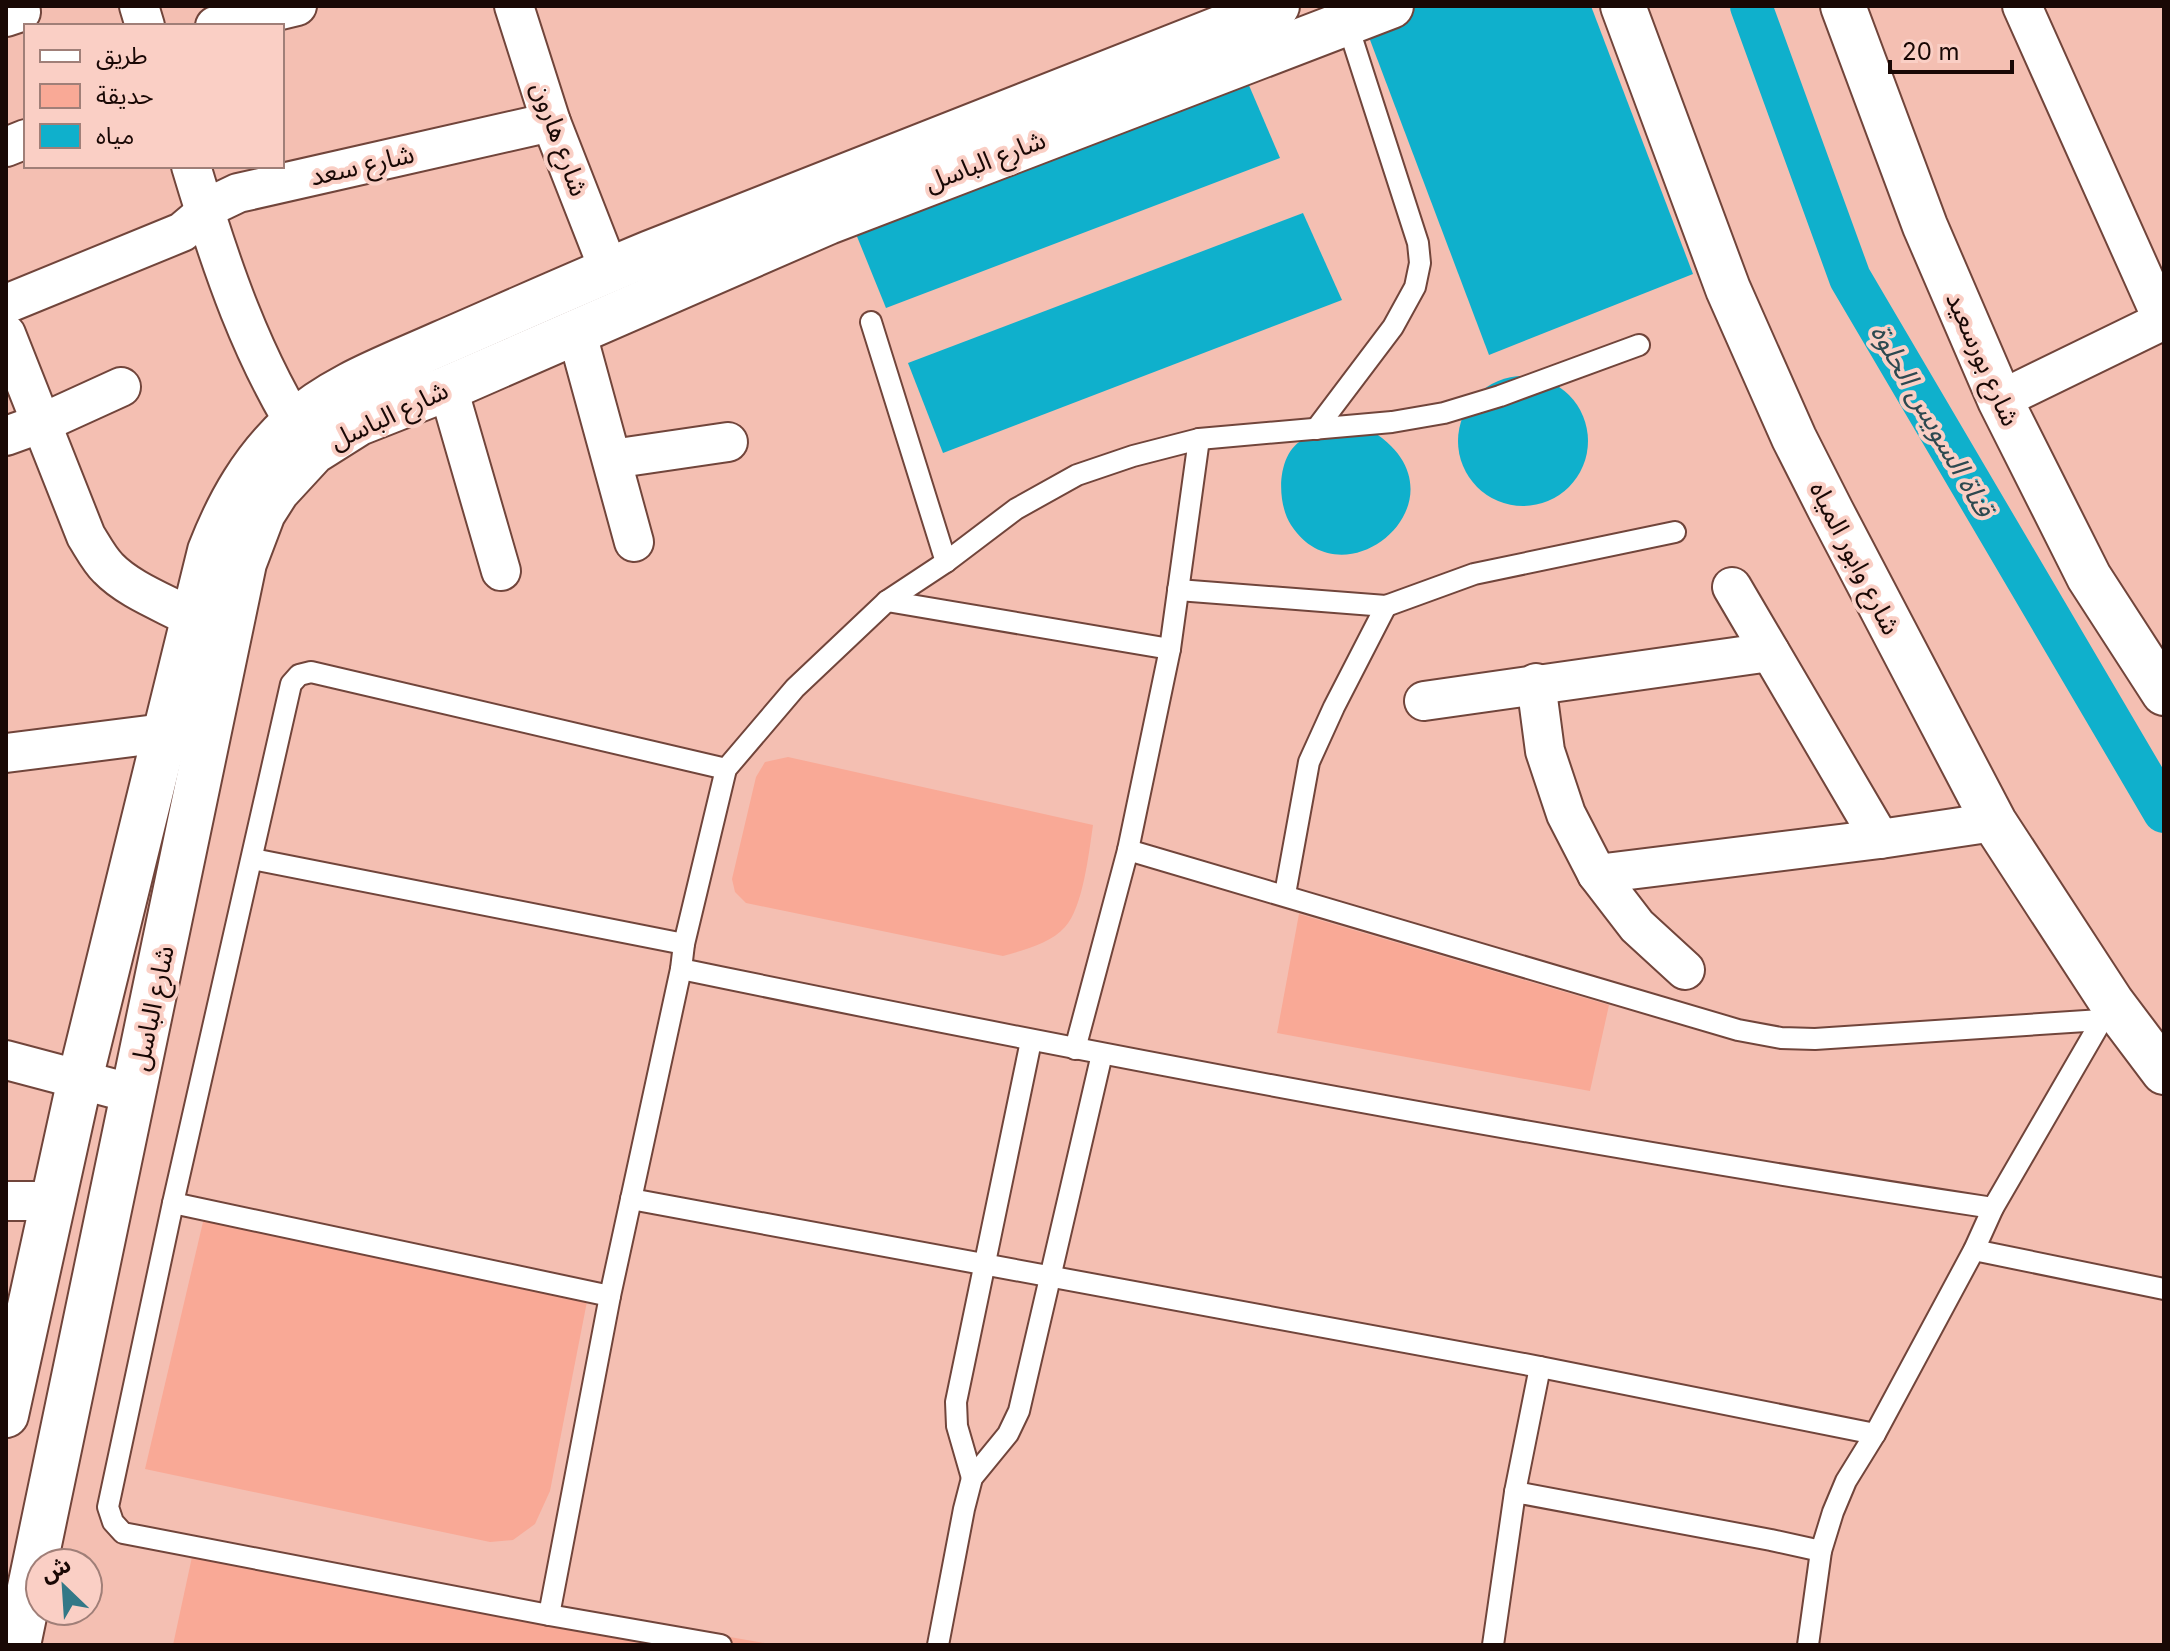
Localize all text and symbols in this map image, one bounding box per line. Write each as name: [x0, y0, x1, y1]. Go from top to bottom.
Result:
legend: [24, 24, 284, 168]
scale bar: [1890, 24, 2012, 74]
text: 20 m: [1902, 37, 1960, 66]
text: طريق: [96, 41, 148, 71]
street label: شارع هارون: [522, 77, 595, 202]
text: حديقة: [96, 81, 154, 110]
text: مياه: [96, 121, 134, 150]
street label: شارع الباسل: [920, 123, 1051, 201]
street label: شارع سعد: [307, 138, 418, 195]
street label: شارع بورسعيد: [1936, 287, 2027, 432]
water label: قناة السويس الحلوة: [1864, 318, 2003, 524]
street label: شارع الباسل: [325, 374, 454, 459]
street label: شارع وابور المياه: [1800, 476, 1907, 641]
street label: شارع الباسل: [123, 943, 184, 1074]
north arrow: [24, 1547, 104, 1627]
text: ش: [36, 1551, 75, 1587]

